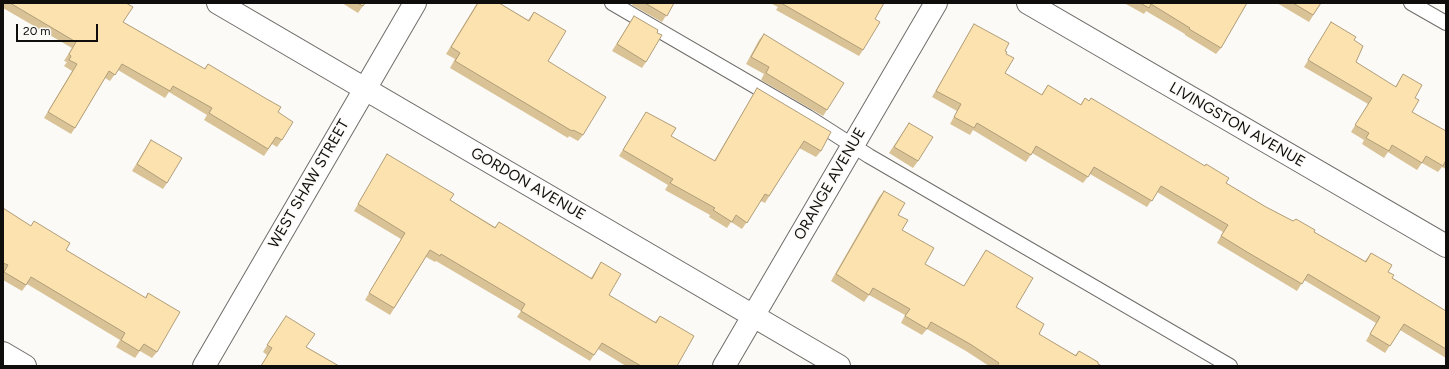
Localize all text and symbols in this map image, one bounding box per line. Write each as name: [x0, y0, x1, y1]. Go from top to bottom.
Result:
scale bar: [18, 16, 100, 42]
text: 20 m: [23, 24, 51, 38]
street label: LIVINGSTON AVENUE: [1166, 79, 1308, 171]
street label: WEST SHAW STREET: [265, 116, 353, 252]
street label: ORANGE AVENUE: [791, 125, 869, 243]
street label: GORDON AVENUE: [467, 144, 589, 224]

